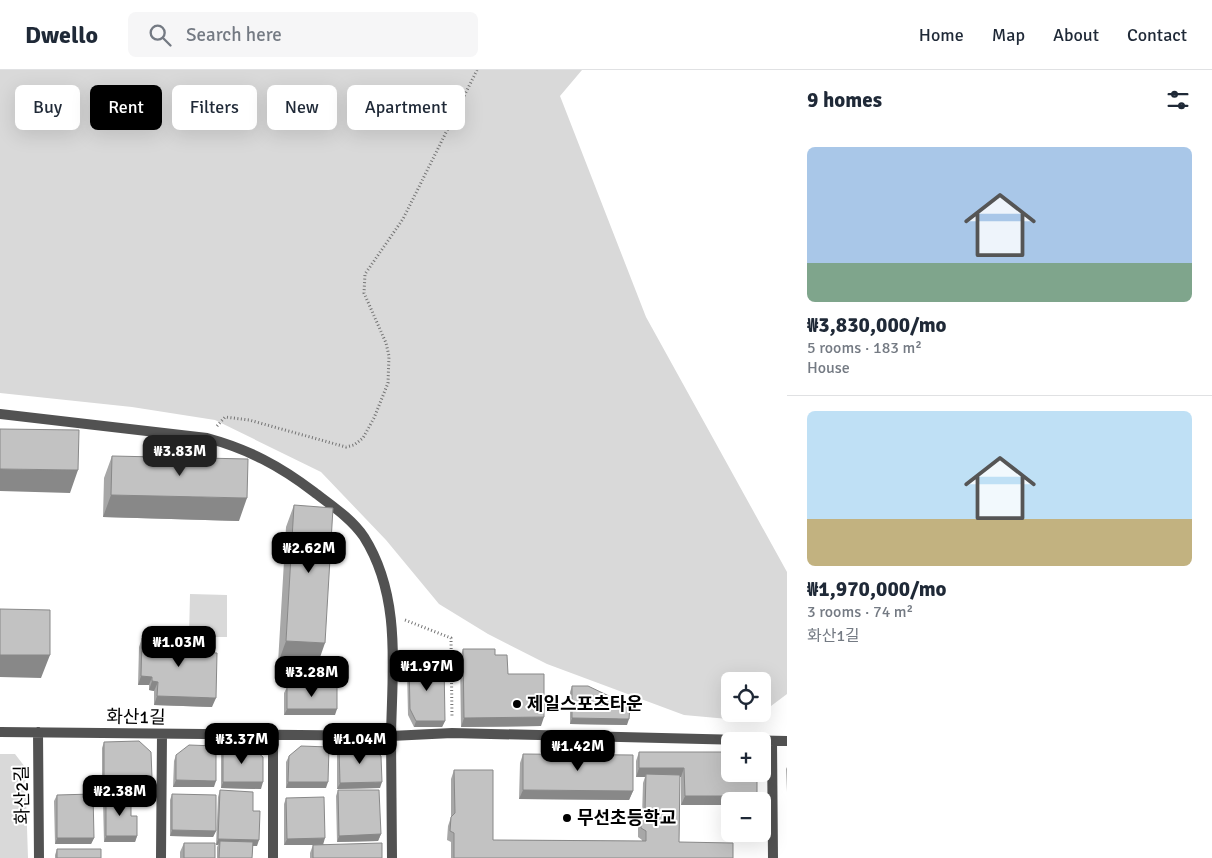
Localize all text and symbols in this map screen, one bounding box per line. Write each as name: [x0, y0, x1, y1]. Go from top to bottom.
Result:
search box: [128, 12, 478, 57]
text: Dwello: [25, 20, 98, 50]
icon: search: [146, 21, 174, 49]
text: Search here: [186, 23, 282, 47]
text: Home: [919, 24, 964, 46]
text: Map: [992, 24, 1025, 46]
text: About: [1053, 24, 1099, 46]
text: Contact: [1127, 24, 1187, 46]
chip: Buy: [15, 85, 80, 130]
chip: Rent: [90, 85, 162, 130]
chip: Filters: [172, 85, 257, 130]
chip: New: [267, 85, 337, 130]
chip: Apartment: [347, 85, 465, 130]
icon: filters: [1164, 86, 1192, 114]
text: 9 homes: [807, 87, 882, 113]
icon: home: [955, 180, 1045, 270]
text: ₩3,830,000/mo: [807, 312, 947, 338]
text: 5 rooms · 183 m²: [807, 338, 922, 358]
text: House: [807, 358, 850, 378]
pin: ₩3.83M: [139, 434, 221, 477]
text: ₩3.83M: [154, 441, 206, 461]
icon: home: [955, 443, 1045, 533]
pin: ₩2.62M: [268, 532, 350, 574]
text: ₩2.62M: [283, 538, 335, 558]
text: ₩1,970,000/mo: [807, 576, 947, 602]
text: 3 rooms · 74 m²: [807, 602, 913, 622]
pin: ₩1.03M: [138, 626, 220, 668]
text: 화산1길: [807, 626, 860, 646]
text: ₩1.03M: [153, 632, 205, 652]
pin: ₩1.97M: [386, 650, 468, 692]
pin: ₩3.28M: [271, 656, 353, 698]
text: ₩1.97M: [401, 656, 453, 676]
text: ₩3.28M: [286, 662, 338, 682]
map controls: [721, 672, 771, 842]
button: locate: [721, 672, 771, 722]
place label: 제일스포츠타운: [527, 693, 643, 715]
marker: 제일스포츠타운: [511, 698, 523, 710]
street label: 화산1길: [106, 705, 166, 729]
pin: ₩3.37M: [201, 722, 283, 765]
pin: ₩1.04M: [319, 722, 401, 765]
text: ₩3.37M: [216, 729, 268, 749]
text: ₩1.04M: [334, 729, 386, 749]
pin: ₩1.42M: [537, 730, 619, 772]
button: +: [721, 732, 771, 782]
text: ₩1.42M: [552, 736, 604, 756]
street label: 화산2길: [10, 765, 34, 825]
pin: ₩2.38M: [79, 774, 161, 817]
text: ₩2.38M: [94, 781, 146, 801]
button: −: [721, 792, 771, 842]
place label: 무선초등학교: [577, 807, 676, 829]
marker: 무선초등학교: [561, 812, 573, 824]

